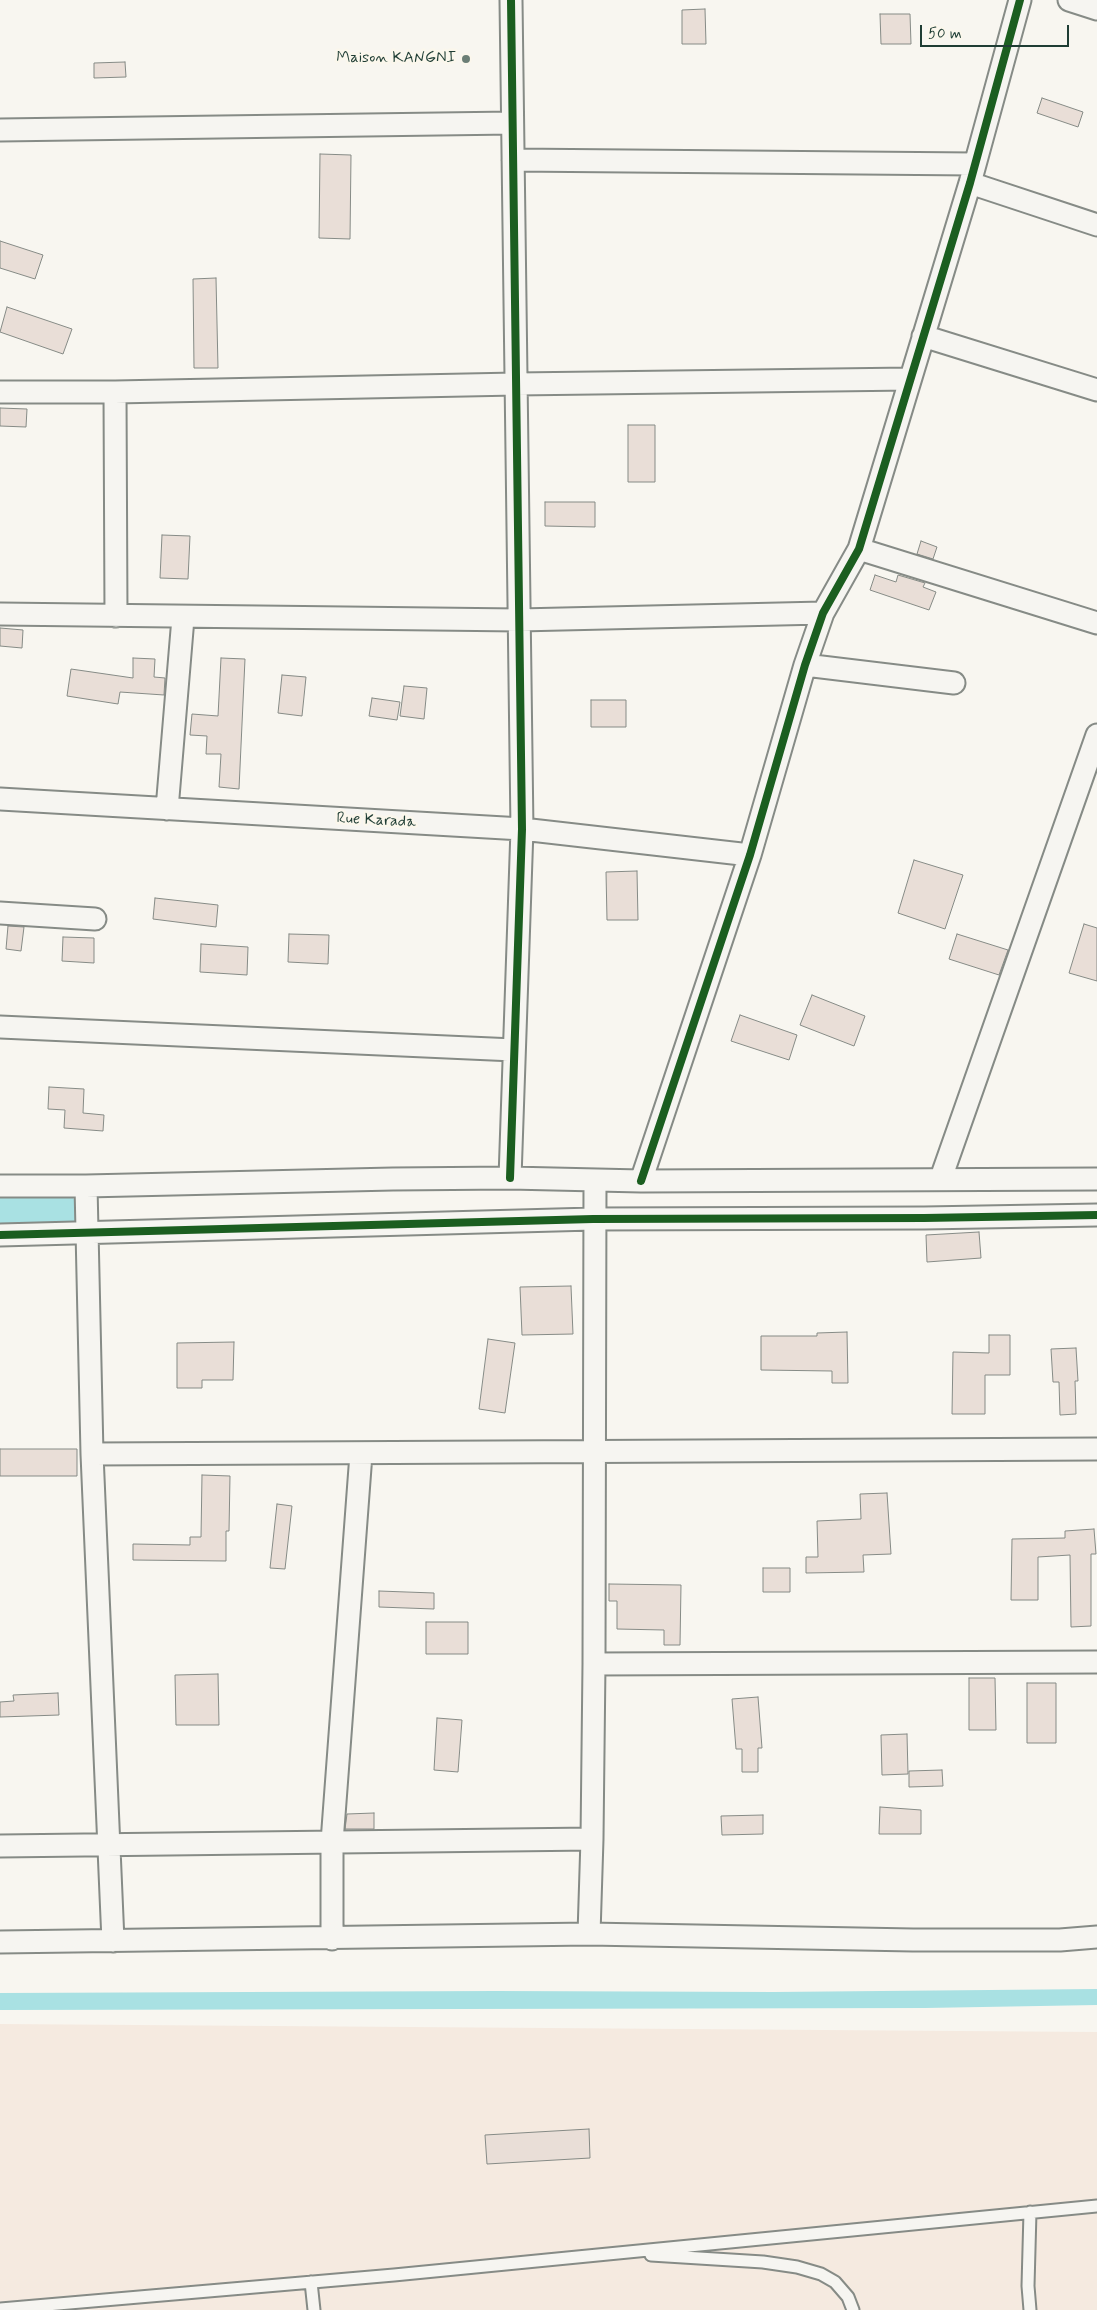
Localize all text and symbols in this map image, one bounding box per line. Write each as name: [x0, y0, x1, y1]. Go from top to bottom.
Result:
scale bar: [922, 15, 1071, 47]
text: 50 m: [928, 24, 962, 44]
place label: Maison KANGNI: [336, 49, 456, 69]
marker: Maison KANGNI: [460, 53, 472, 65]
street label: Rue Karada: [336, 809, 416, 833]

